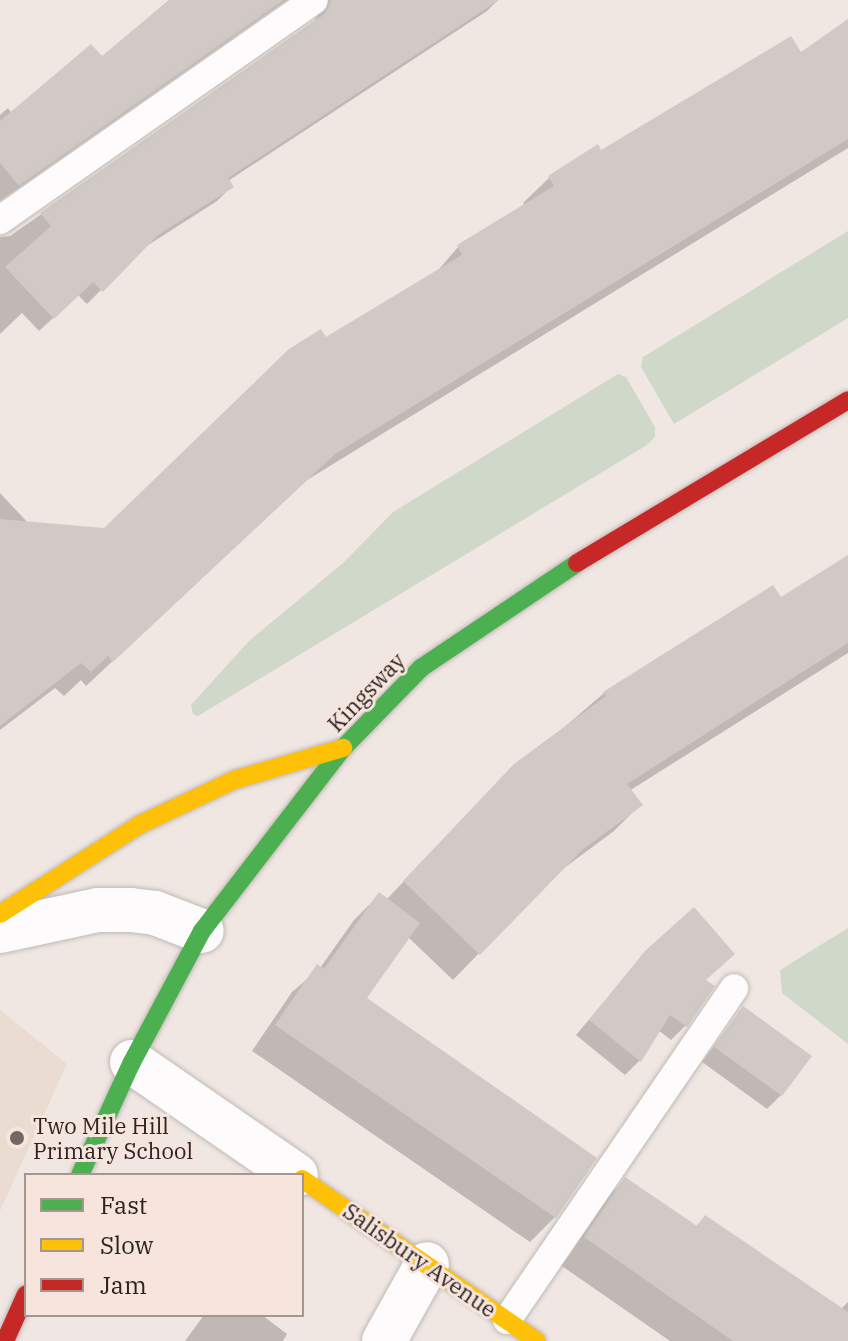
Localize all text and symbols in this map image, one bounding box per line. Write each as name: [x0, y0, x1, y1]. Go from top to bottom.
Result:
street label: Kingsway: [322, 647, 410, 737]
place label: Two Mile Hill Primary School: [33, 1112, 193, 1164]
marker: Two Mile Hill Primary School: [8, 1129, 26, 1147]
legend: [24, 1173, 304, 1317]
text: Fast: [100, 1189, 147, 1221]
street label: Salisbury Avenue: [338, 1197, 502, 1323]
text: Slow: [100, 1229, 153, 1261]
text: Jam: [100, 1269, 147, 1301]

